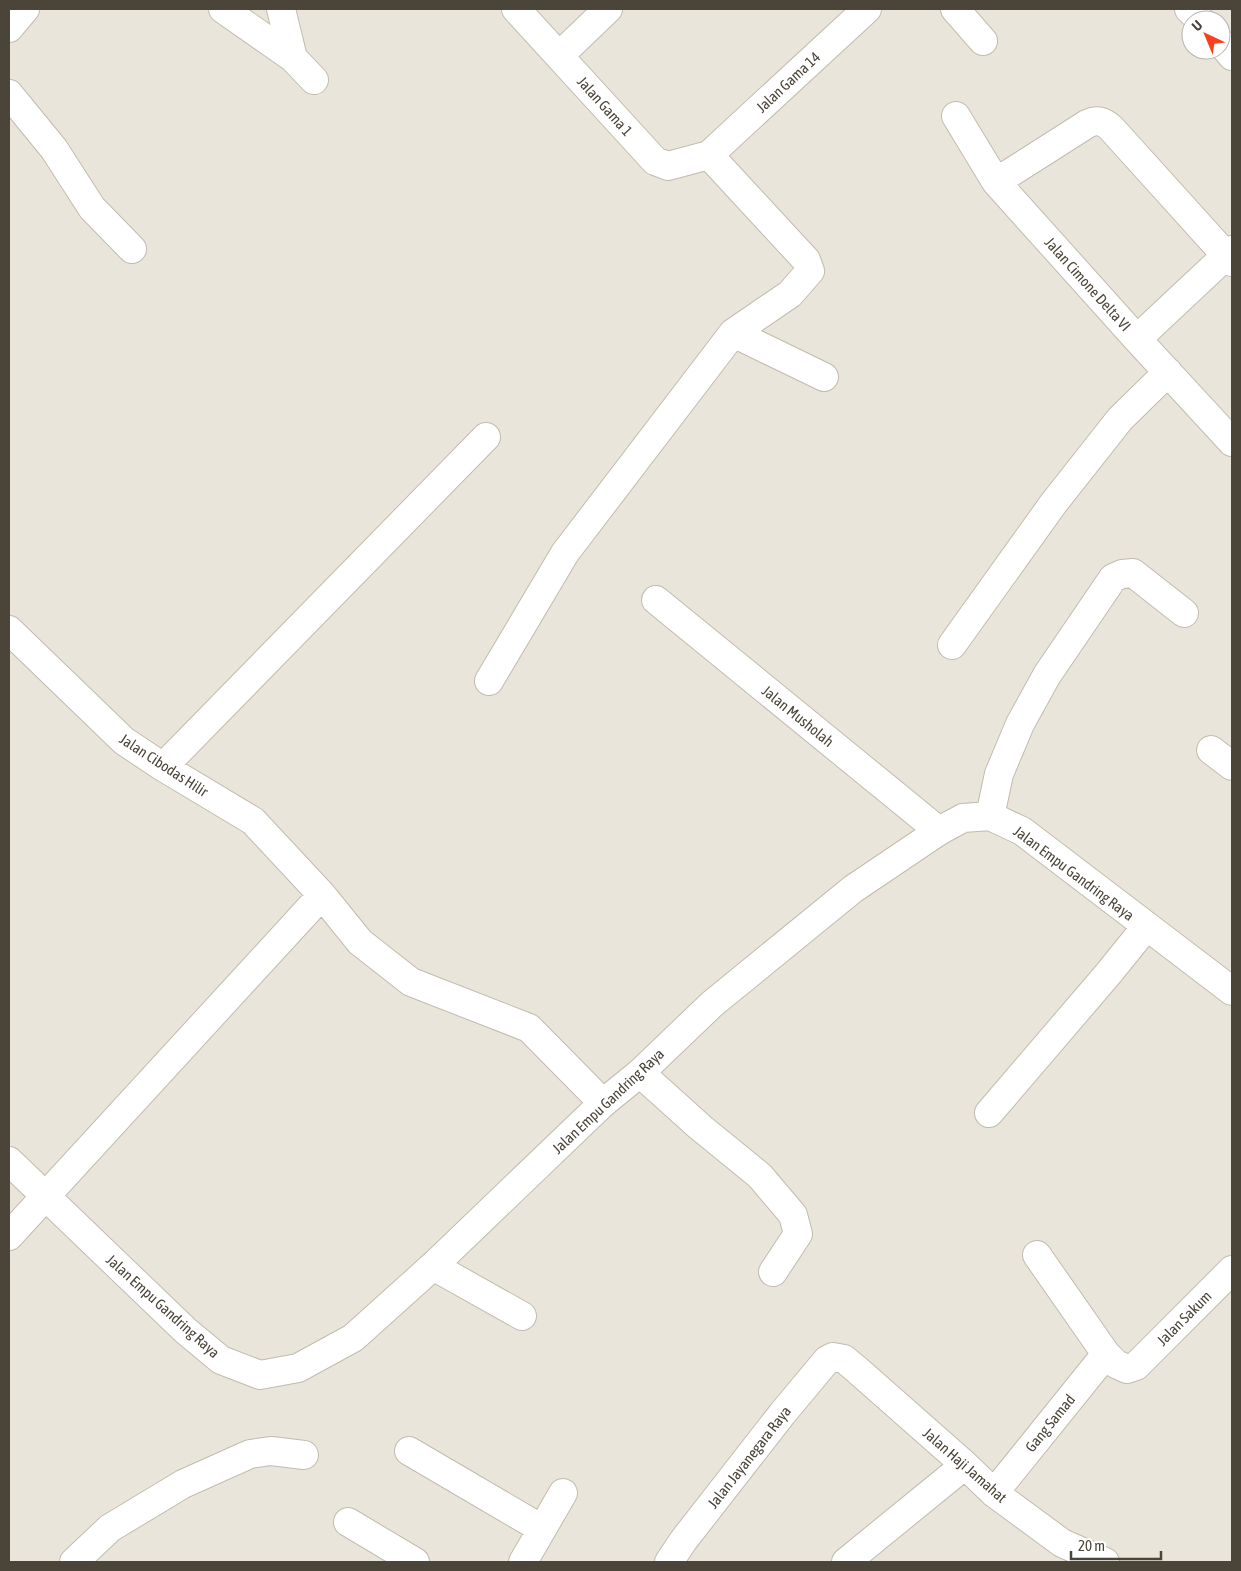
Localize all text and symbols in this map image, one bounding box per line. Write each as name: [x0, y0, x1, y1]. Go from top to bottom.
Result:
north arrow: [1181, 10, 1231, 60]
text: U: [1188, 17, 1205, 34]
street label: Jalan Gama 14: [753, 48, 823, 116]
street label: Jalan Gama 1: [574, 73, 636, 139]
street label: Jalan Cimone Delta VI: [1042, 234, 1134, 334]
street label: Jalan Musholah: [759, 682, 837, 750]
street label: Jalan Cibodas Hilir: [117, 730, 212, 800]
street label: Jalan Empu Gandring Raya: [1011, 822, 1137, 924]
street label: Jalan Empu Gandring Raya: [549, 1045, 667, 1157]
street label: Jalan Empu Gandring Raya: [103, 1251, 223, 1361]
street label: Jalan Sakum: [1153, 1287, 1215, 1349]
street label: Gang Samad: [1022, 1391, 1078, 1455]
street label: Jalan Jayanegara Raya: [704, 1403, 794, 1511]
street label: Jalan Haji Jamahat: [920, 1424, 1010, 1506]
scale bar: [1071, 1528, 1161, 1560]
text: 20 m: [1078, 1537, 1105, 1554]

